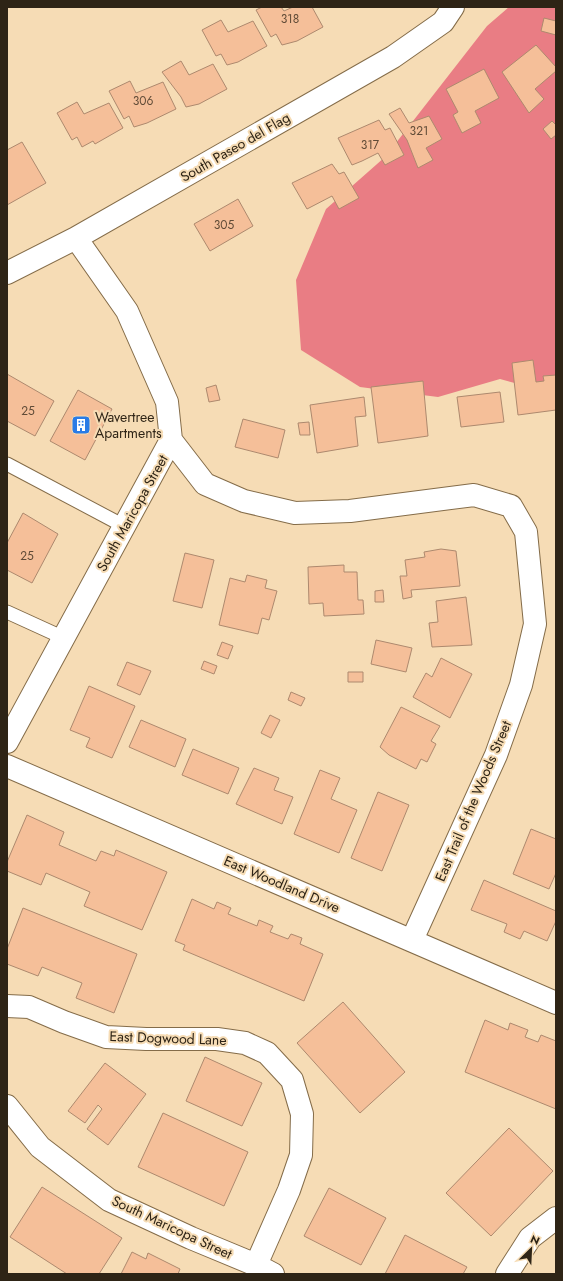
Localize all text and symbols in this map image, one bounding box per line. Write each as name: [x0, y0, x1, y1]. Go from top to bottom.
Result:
house number: 318: [281, 10, 299, 28]
house number: 306: [133, 92, 153, 110]
street label: South Paseo del Flag: [176, 107, 294, 187]
house number: 321: [410, 122, 428, 140]
house number: 317: [361, 136, 380, 154]
house number: 305: [214, 216, 234, 234]
house number: 25: [21, 402, 35, 420]
place label: Wavertree Apartments: [95, 407, 162, 443]
building icon: Wavertree Apartments: [70, 414, 92, 436]
street label: South Maricopa Street: [92, 450, 173, 575]
house number: 25: [20, 547, 34, 565]
street label: East Trail of the Woods Street: [430, 717, 516, 884]
street label: East Woodland Drive: [221, 851, 343, 917]
street label: East Dogwood Lane: [109, 1026, 227, 1050]
street label: South Maricopa Street: [109, 1190, 236, 1264]
north arrow: [511, 1229, 551, 1269]
text: N: [528, 1231, 542, 1249]

